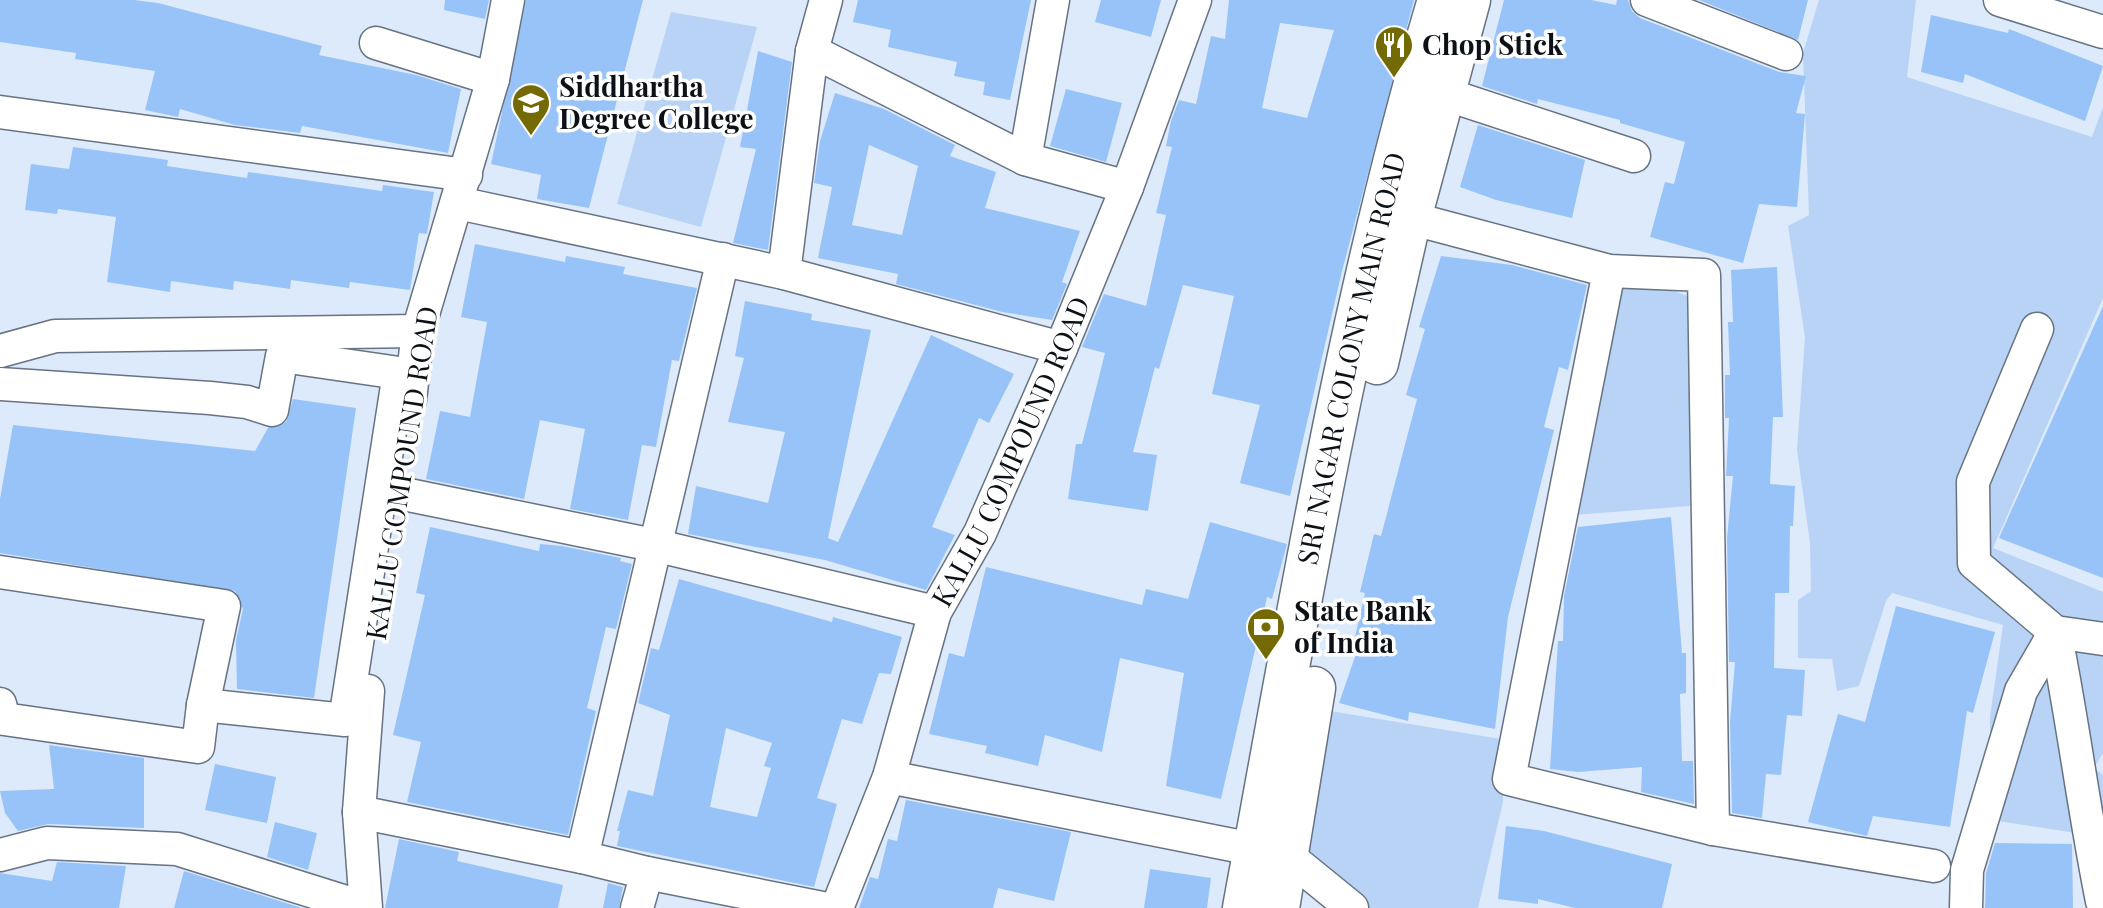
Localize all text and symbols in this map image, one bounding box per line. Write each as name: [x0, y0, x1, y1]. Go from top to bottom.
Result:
restaurant icon: Chop Stick: [1373, 24, 1415, 79]
place label: Chop Stick: [1422, 25, 1564, 62]
place label: Siddhartha Degree College: [559, 67, 754, 136]
school or university icon: Siddhartha Degree College: [510, 82, 552, 137]
street label: SRI NAGAR COLONY MAIN ROAD: [1287, 148, 1413, 567]
street label: KALLU COMPOUND ROAD: [922, 291, 1097, 613]
street label: KALLU COMPOUND ROAD: [356, 303, 445, 642]
place label: State Bank of India: [1294, 591, 1433, 660]
bank icon: State Bank of India: [1245, 606, 1287, 661]

